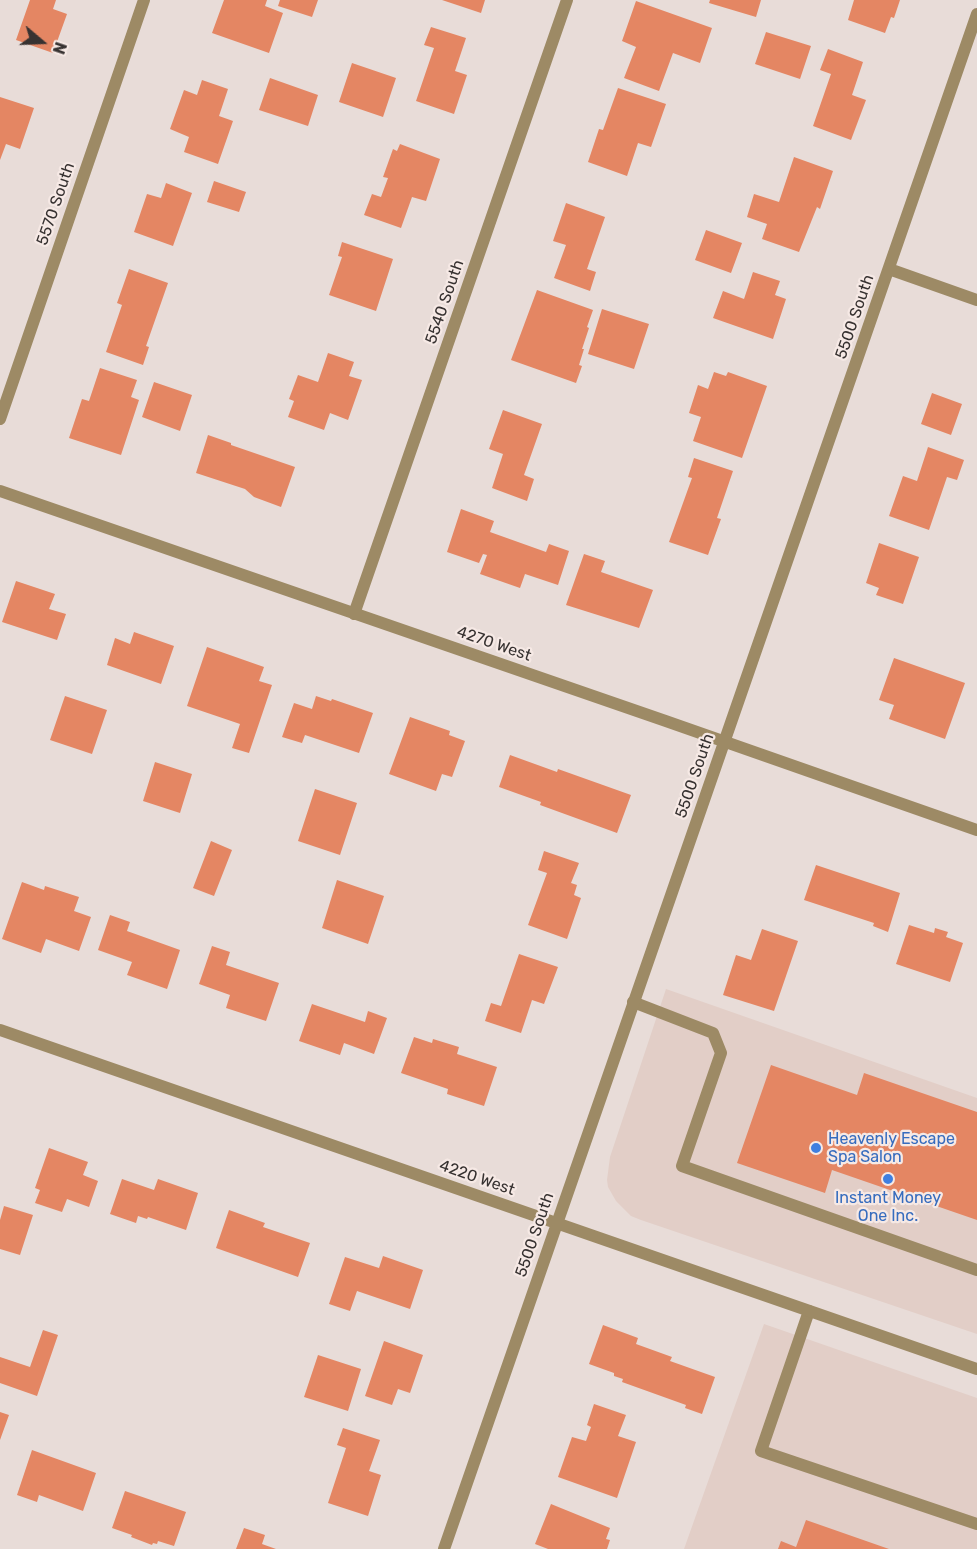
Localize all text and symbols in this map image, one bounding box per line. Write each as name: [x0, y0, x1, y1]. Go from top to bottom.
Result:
north arrow: [12, 12, 72, 72]
text: N: [49, 39, 70, 57]
street label: 5570 South: [33, 160, 79, 248]
street label: 5540 South: [422, 257, 468, 347]
street label: 5500 South: [832, 272, 878, 362]
street label: 4270 West: [454, 622, 534, 666]
street label: 5500 South: [672, 731, 718, 821]
place label: Heavenly Escape Spa Salon: [828, 1129, 955, 1167]
marker: Heavenly Escape Spa Salon: [809, 1141, 823, 1155]
street label: 4220 West: [437, 1156, 517, 1200]
marker: Instant Money One Inc.: [881, 1172, 895, 1186]
place label: Instant Money One Inc.: [835, 1188, 941, 1226]
street label: 5500 South: [512, 1190, 558, 1280]

